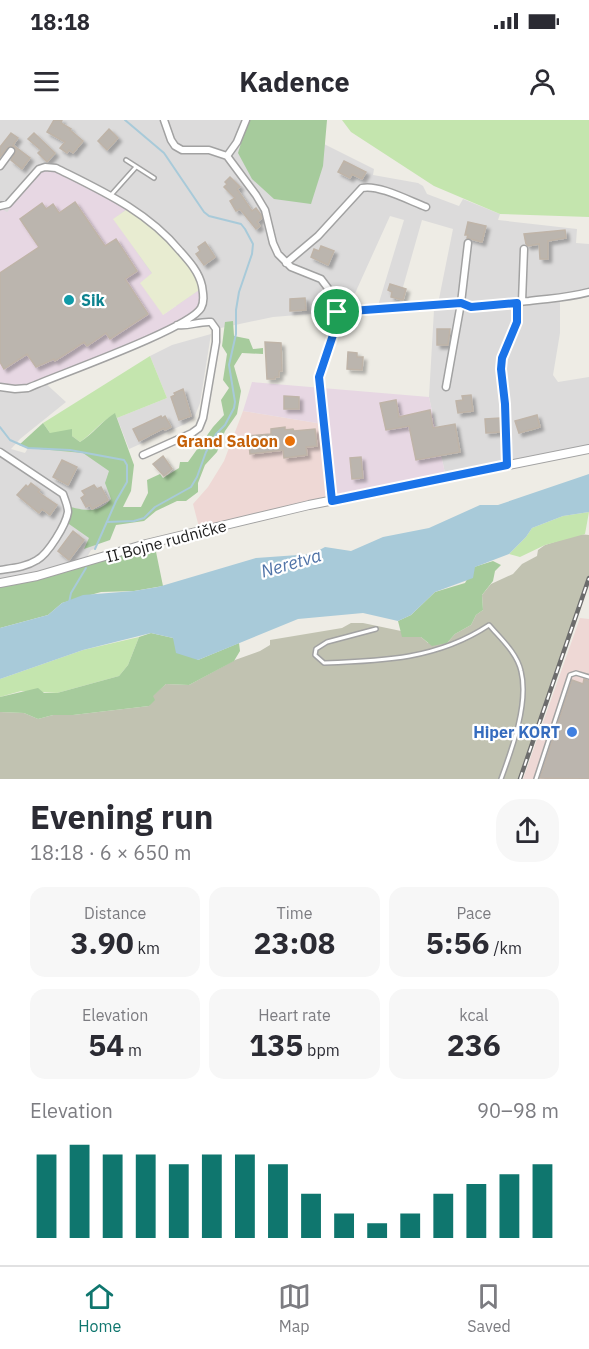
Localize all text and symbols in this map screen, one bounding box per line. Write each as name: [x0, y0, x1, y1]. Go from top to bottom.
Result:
text: 18:18: [30, 7, 90, 36]
text: Kadence: [239, 64, 350, 99]
icon: menu: [30, 65, 63, 98]
icon: person: [526, 65, 559, 98]
pin: [311, 286, 362, 337]
place label: Sik: [81, 290, 106, 310]
marker: Sik: [62, 293, 76, 307]
icon: arrive: [320, 295, 353, 328]
place label: Grand Saloon: [177, 431, 278, 451]
marker: Grand Saloon: [283, 434, 297, 448]
street label: II Bojne rudničke: [104, 515, 229, 567]
water label: Neretva: [258, 543, 324, 583]
place label: Hiper KORT: [473, 722, 560, 742]
marker: Hiper KORT: [565, 725, 579, 739]
text: Evening run: [30, 795, 214, 838]
button: share: [496, 799, 559, 862]
text: 18:18 · 6 × 650 m: [30, 839, 191, 866]
text: Distance: [84, 903, 146, 923]
text: Time: [277, 903, 312, 923]
text: Pace: [456, 903, 491, 923]
text: 3.90: [70, 923, 134, 962]
text: 23:08: [254, 923, 335, 962]
text: 5:56: [426, 923, 490, 962]
text: km: [134, 938, 160, 958]
text: /km: [490, 938, 522, 958]
text: Elevation: [82, 1005, 148, 1025]
text: Heart rate: [258, 1005, 331, 1025]
text: kcal: [459, 1005, 488, 1025]
text: 54: [88, 1025, 124, 1064]
text: 135: [249, 1025, 303, 1064]
text: 236: [447, 1025, 501, 1064]
text: m: [124, 1040, 142, 1060]
text: bpm: [303, 1040, 340, 1060]
text: Elevation: [30, 1097, 113, 1124]
text: 90–98 m: [477, 1097, 559, 1124]
tab: Home: [78, 1280, 121, 1336]
tab: Map: [278, 1280, 311, 1336]
tab: Saved: [467, 1280, 511, 1336]

